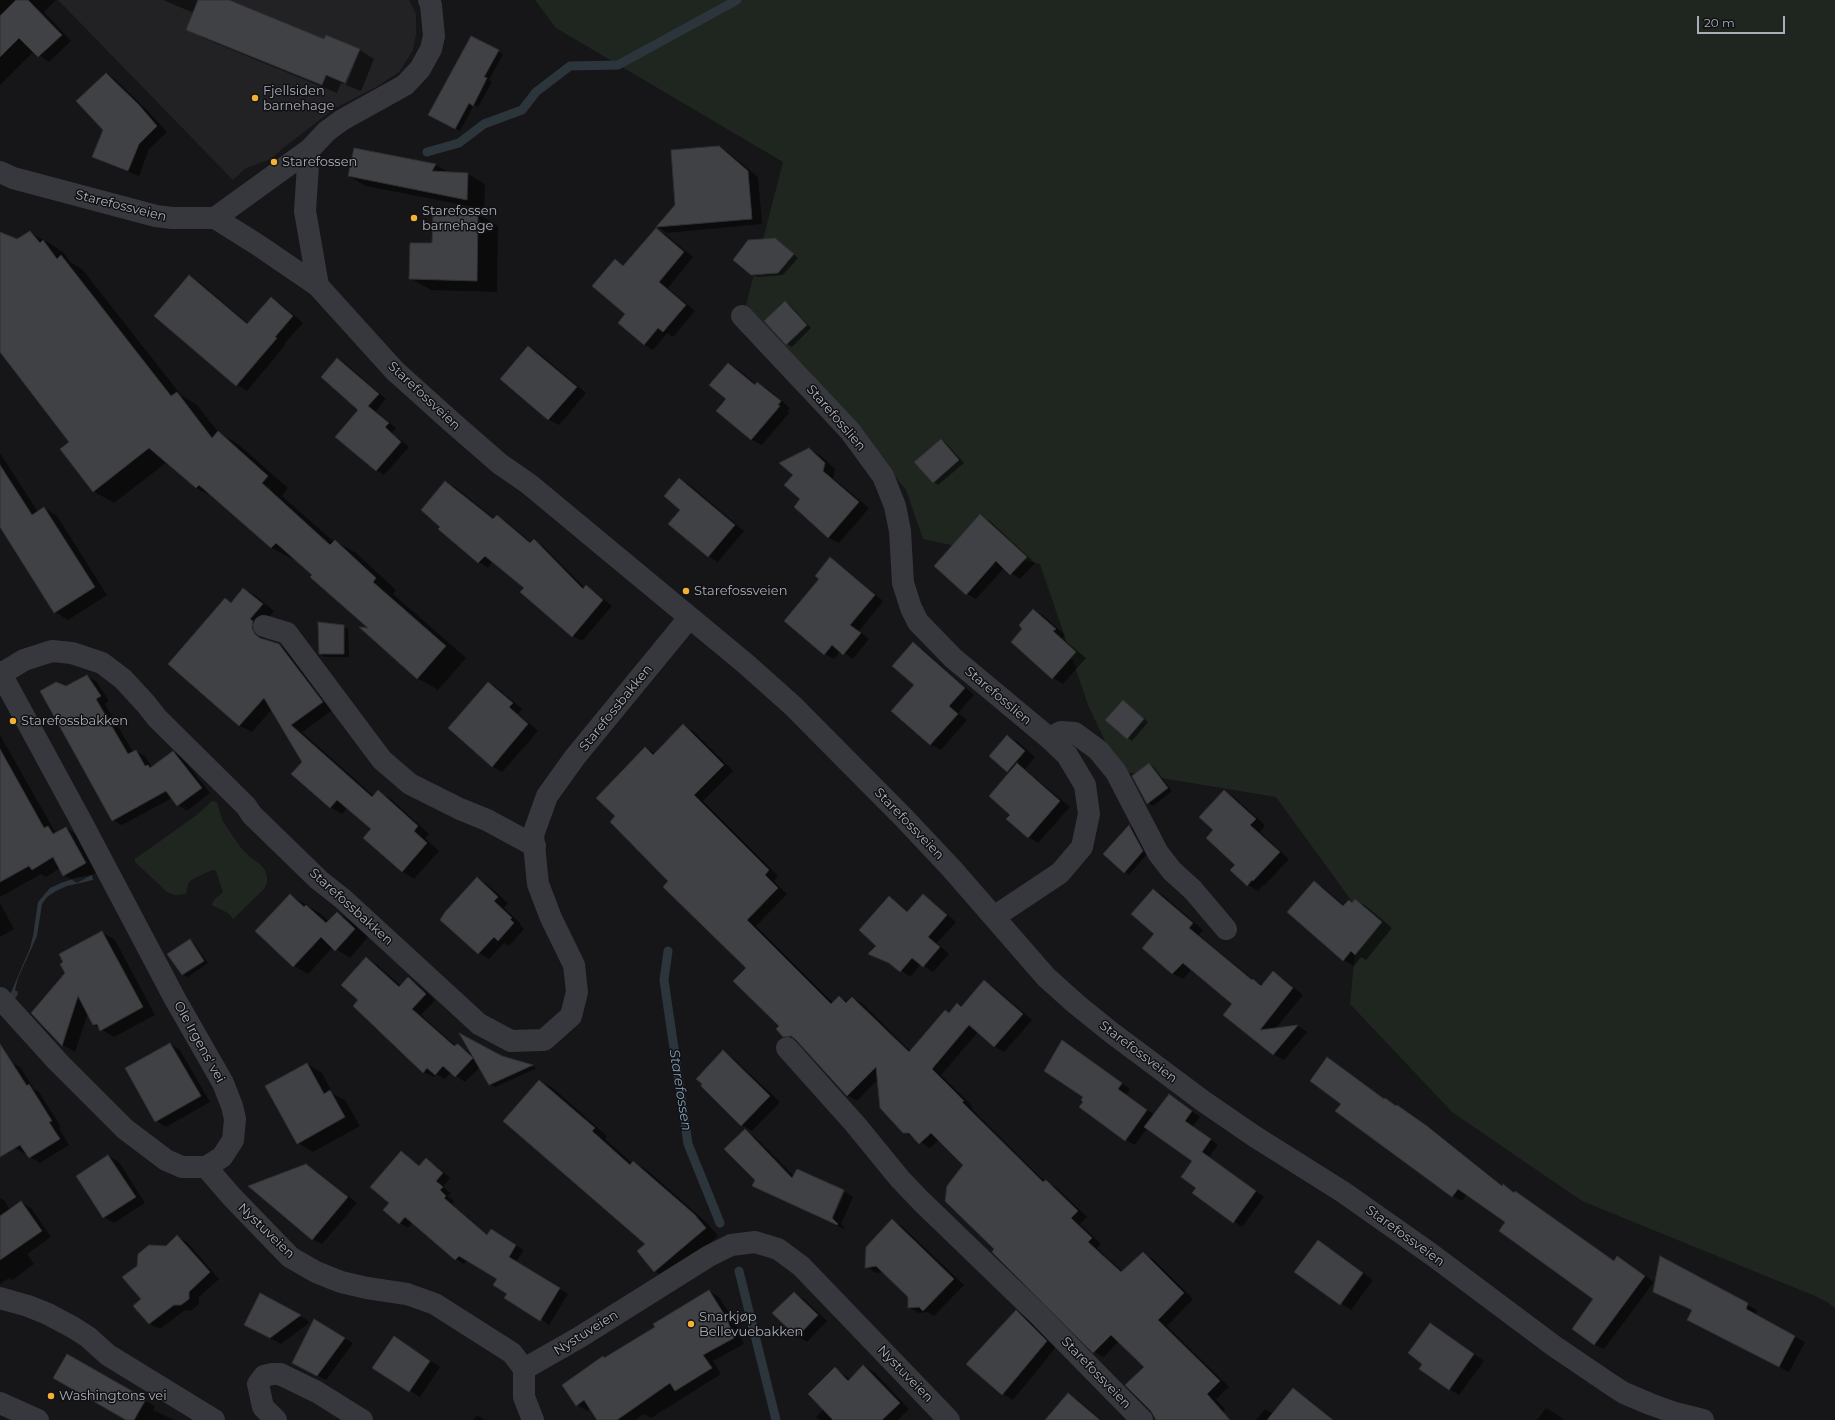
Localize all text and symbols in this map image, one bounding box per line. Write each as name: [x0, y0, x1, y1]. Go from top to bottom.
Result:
scale bar: [1699, 8, 1787, 34]
text: 20 m: [1704, 15, 1735, 30]
place label: Fjellsiden barnehage: [263, 83, 334, 114]
marker: Fjellsiden barnehage: [250, 93, 260, 103]
place label: Starefossen: [282, 154, 357, 170]
marker: Starefossen: [269, 157, 279, 167]
street label: Starefossveien: [74, 187, 168, 225]
place label: Starefossen barnehage: [422, 203, 497, 234]
marker: Starefossen barnehage: [409, 213, 419, 223]
street label: Starefossveien: [385, 358, 463, 434]
street label: Starefosslien: [803, 382, 869, 454]
place label: Starefossveien: [694, 583, 787, 599]
marker: Starefossveien: [681, 586, 691, 596]
street label: Starefossbakken: [576, 661, 656, 755]
street label: Starefosslien: [961, 664, 1035, 728]
place label: Starefossbakken: [21, 713, 128, 729]
marker: Starefossbakken: [8, 716, 18, 726]
street label: Starefossveien: [871, 785, 947, 863]
street label: Starefossbakken: [306, 865, 396, 949]
street label: Ole Irgens' vei: [170, 999, 228, 1085]
street label: Starefossveien: [1096, 1018, 1180, 1086]
water label: Starefossen: [665, 1048, 695, 1132]
street label: Nystuveien: [234, 1200, 298, 1262]
street label: Starefossveien: [1363, 1202, 1447, 1270]
street label: Nystuveien: [551, 1307, 621, 1359]
place label: Snarkjøp Bellevuebakken: [699, 1309, 803, 1340]
marker: Snarkjøp Bellevuebakken: [686, 1319, 696, 1329]
street label: Starefossveien: [1058, 1334, 1134, 1412]
street label: Nystuveien: [874, 1342, 936, 1406]
place label: Washingtons vei: [59, 1388, 167, 1404]
marker: Washingtons vei: [46, 1391, 56, 1401]

